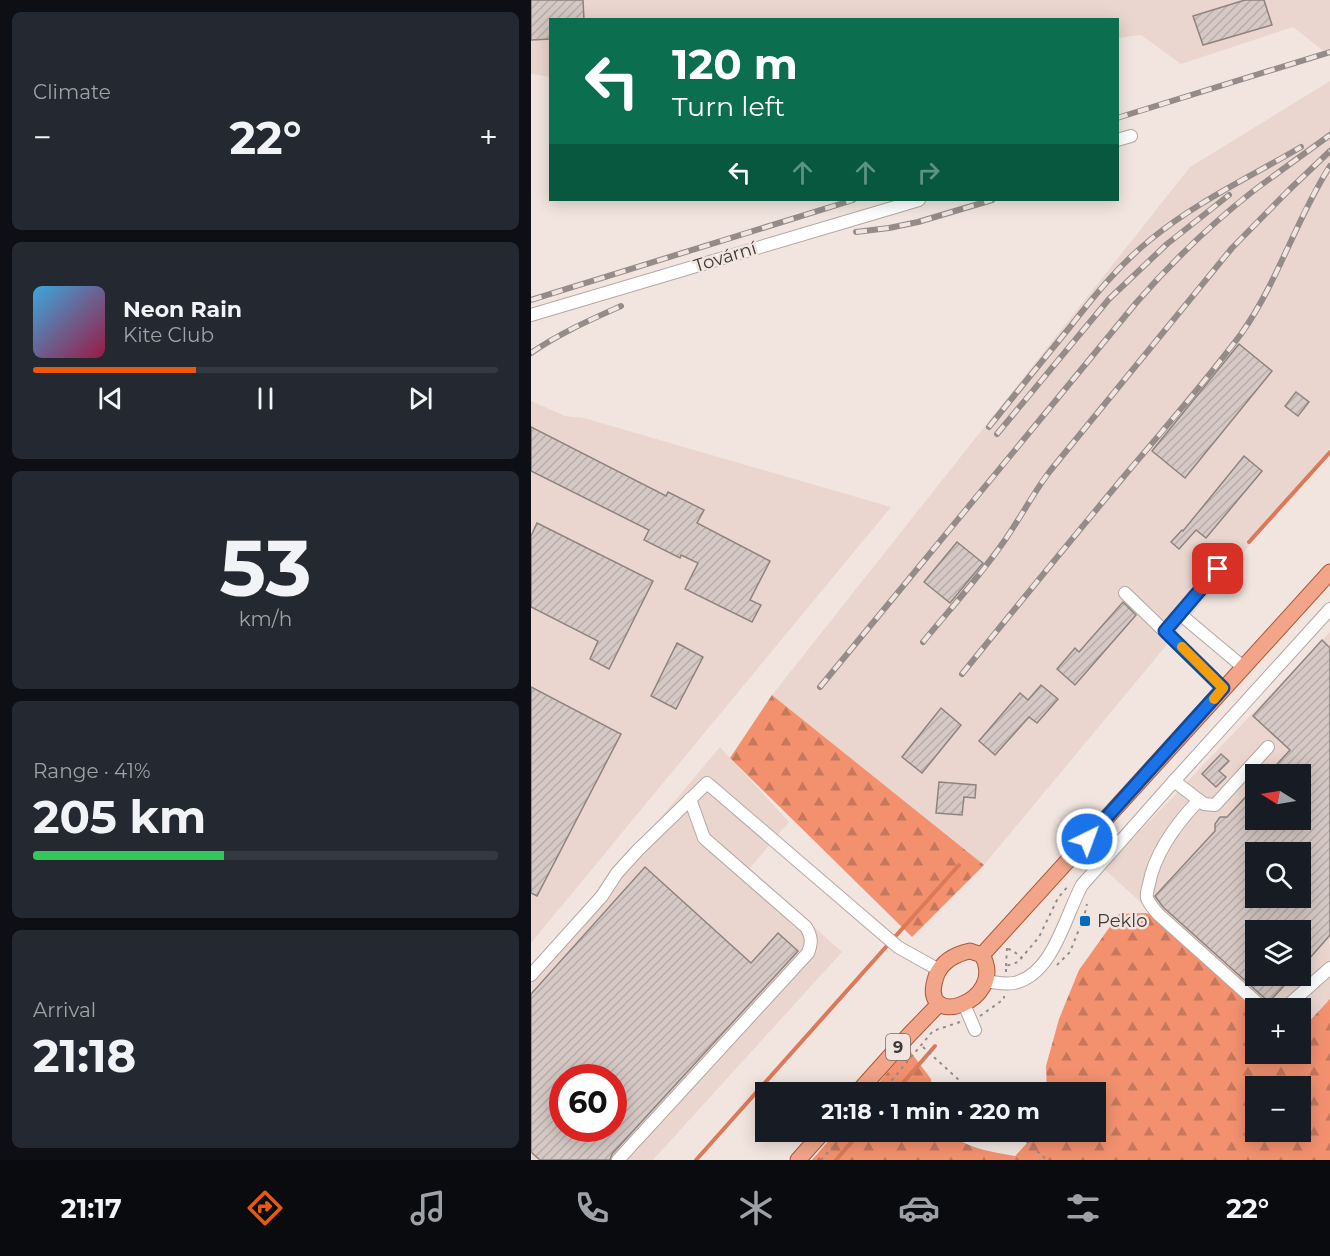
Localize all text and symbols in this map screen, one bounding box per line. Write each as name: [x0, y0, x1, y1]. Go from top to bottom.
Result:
text: 120 m: [672, 38, 798, 90]
icon: left: [573, 42, 651, 120]
text: Climate: [33, 80, 111, 104]
text: Turn left: [672, 90, 785, 123]
text: 22°: [230, 110, 301, 165]
text: −: [33, 117, 52, 157]
text: +: [479, 117, 498, 157]
icon: left: [723, 156, 756, 189]
icon: ahead: [786, 156, 819, 189]
icon: ahead: [849, 156, 882, 189]
icon: right: [912, 156, 945, 189]
street label: Tovární: [691, 237, 760, 277]
text: Neon Rain: [123, 296, 242, 323]
text: Kite Club: [123, 323, 214, 347]
icon: previous: [94, 382, 127, 415]
icon: pause: [249, 382, 282, 415]
icon: next: [404, 382, 437, 415]
text: 53: [219, 520, 312, 616]
pin: [1192, 543, 1243, 594]
icon: arrive: [1201, 552, 1234, 585]
text: km/h: [239, 607, 292, 631]
text: Range · 41%: [33, 759, 151, 783]
north arrow: [1245, 764, 1311, 830]
map controls: [1245, 764, 1311, 1142]
text: 205 km: [33, 789, 206, 844]
position arrow: [1055, 807, 1119, 871]
button: search: [1245, 842, 1311, 908]
place label: Peklo: [1097, 910, 1147, 932]
marker: Peklo: [1078, 914, 1092, 928]
button: layers: [1245, 920, 1311, 986]
text: Arrival: [33, 998, 96, 1022]
button: +: [1245, 998, 1311, 1064]
text: 21:18: [33, 1028, 136, 1083]
road number: 9: [886, 1034, 910, 1060]
speed limit sign: 60: [549, 1064, 627, 1142]
button: −: [1245, 1076, 1311, 1142]
text: 21:18 · 1 min · 220 m: [821, 1098, 1040, 1125]
icon: directions: [244, 1187, 286, 1229]
icon: music: [407, 1187, 449, 1229]
icon: phone: [571, 1187, 613, 1229]
icon: climate: [735, 1187, 777, 1229]
icon: car: [898, 1187, 940, 1229]
icon: filters: [1062, 1187, 1104, 1229]
text: 21:17: [61, 1192, 122, 1225]
text: 22°: [1226, 1192, 1269, 1225]

